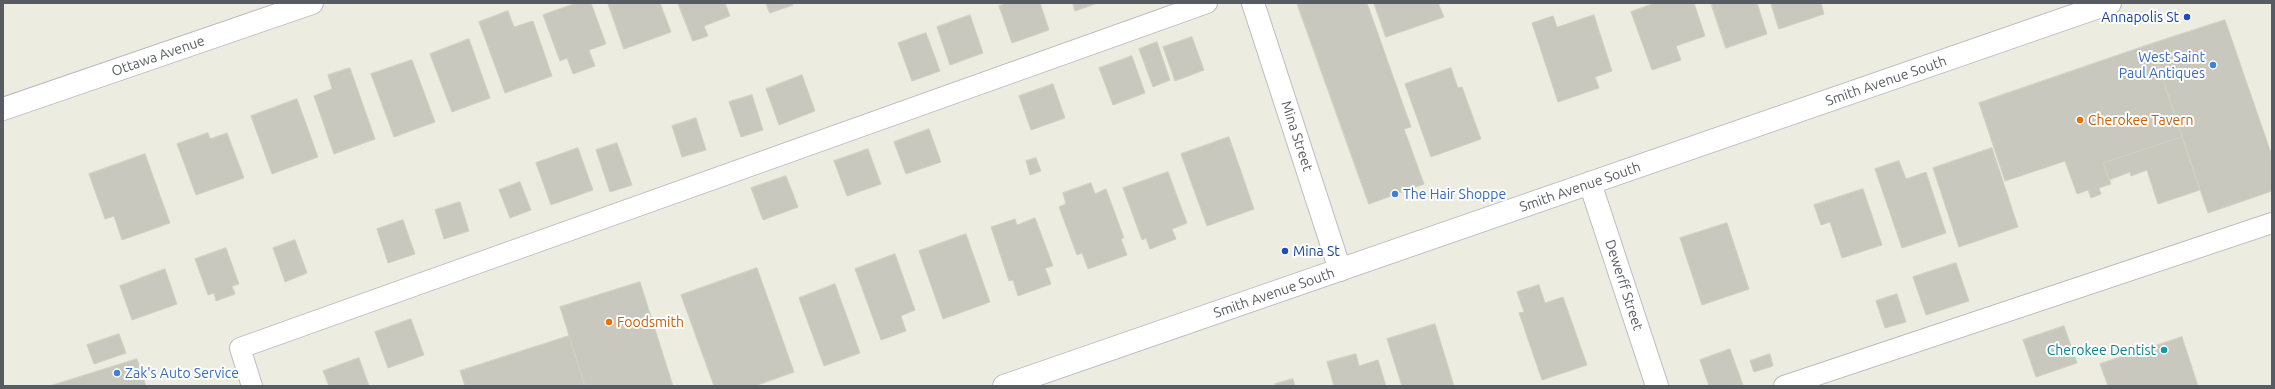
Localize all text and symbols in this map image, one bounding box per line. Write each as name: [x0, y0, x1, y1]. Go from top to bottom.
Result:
place label: Annapolis St: [2101, 9, 2179, 25]
marker: Annapolis St: [2182, 12, 2192, 22]
street label: Ottawa Avenue: [109, 32, 207, 80]
place label: West Saint Paul Antiques: [2119, 49, 2205, 82]
street label: Smith Avenue South: [1823, 52, 1949, 110]
marker: West Saint Paul Antiques: [2208, 60, 2218, 70]
street label: Mina Street: [1278, 99, 1316, 173]
place label: Cherokee Tavern: [2088, 112, 2194, 128]
marker: Cherokee Tavern: [2075, 115, 2085, 125]
street label: Smith Avenue South: [1517, 158, 1643, 216]
place label: The Hair Shoppe: [1403, 186, 1506, 202]
marker: The Hair Shoppe: [1390, 189, 1400, 199]
street label: Dewerff Street: [1601, 237, 1647, 333]
place label: Mina St: [1293, 243, 1340, 259]
marker: Mina St: [1280, 246, 1290, 256]
street label: Smith Avenue South: [1211, 264, 1337, 322]
place label: Foodsmith: [617, 314, 684, 330]
marker: Foodsmith: [604, 317, 614, 327]
place label: Cherokee Dentist: [2047, 342, 2156, 358]
marker: Cherokee Dentist: [2159, 345, 2169, 355]
place label: Zak's Auto Service: [125, 365, 239, 381]
marker: Zak's Auto Service: [112, 368, 122, 378]

